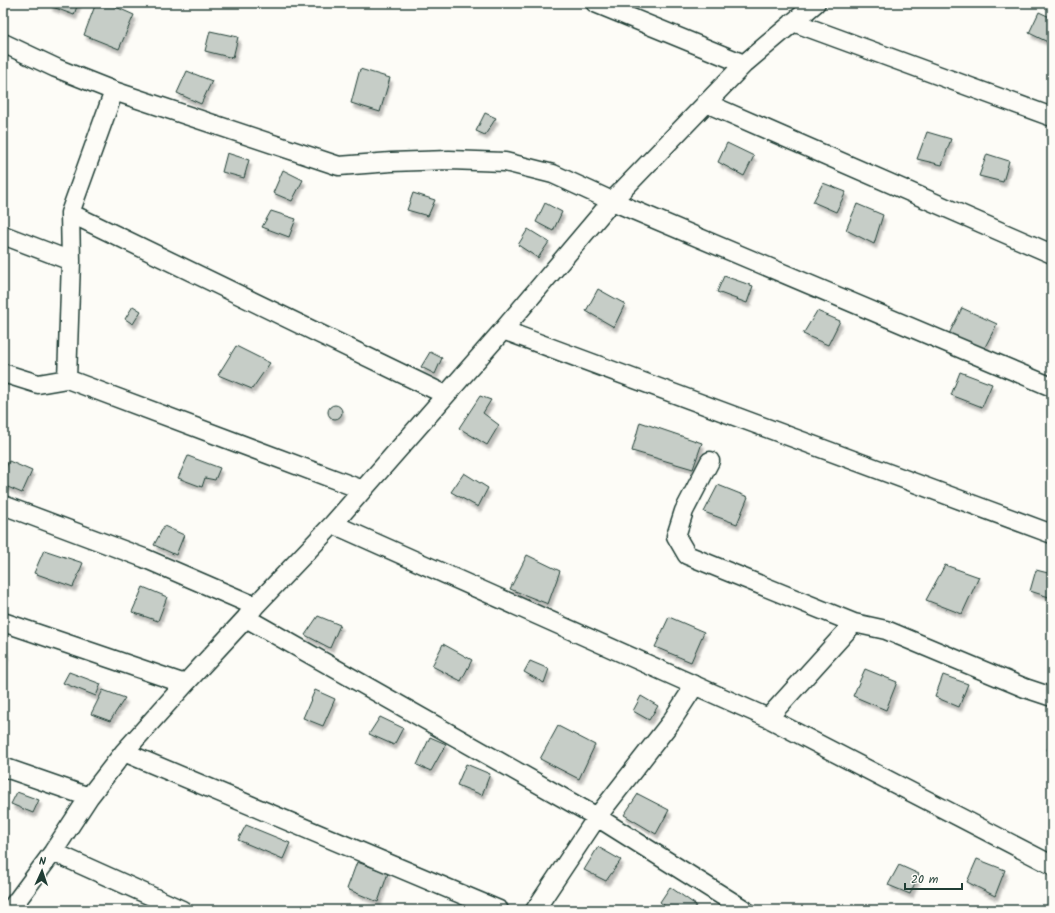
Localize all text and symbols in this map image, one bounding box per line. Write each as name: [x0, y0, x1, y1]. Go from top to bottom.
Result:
north arrow: [22, 851, 62, 891]
text: N: [39, 853, 46, 871]
scale bar: [905, 865, 962, 891]
text: 20 m: [911, 870, 939, 889]

